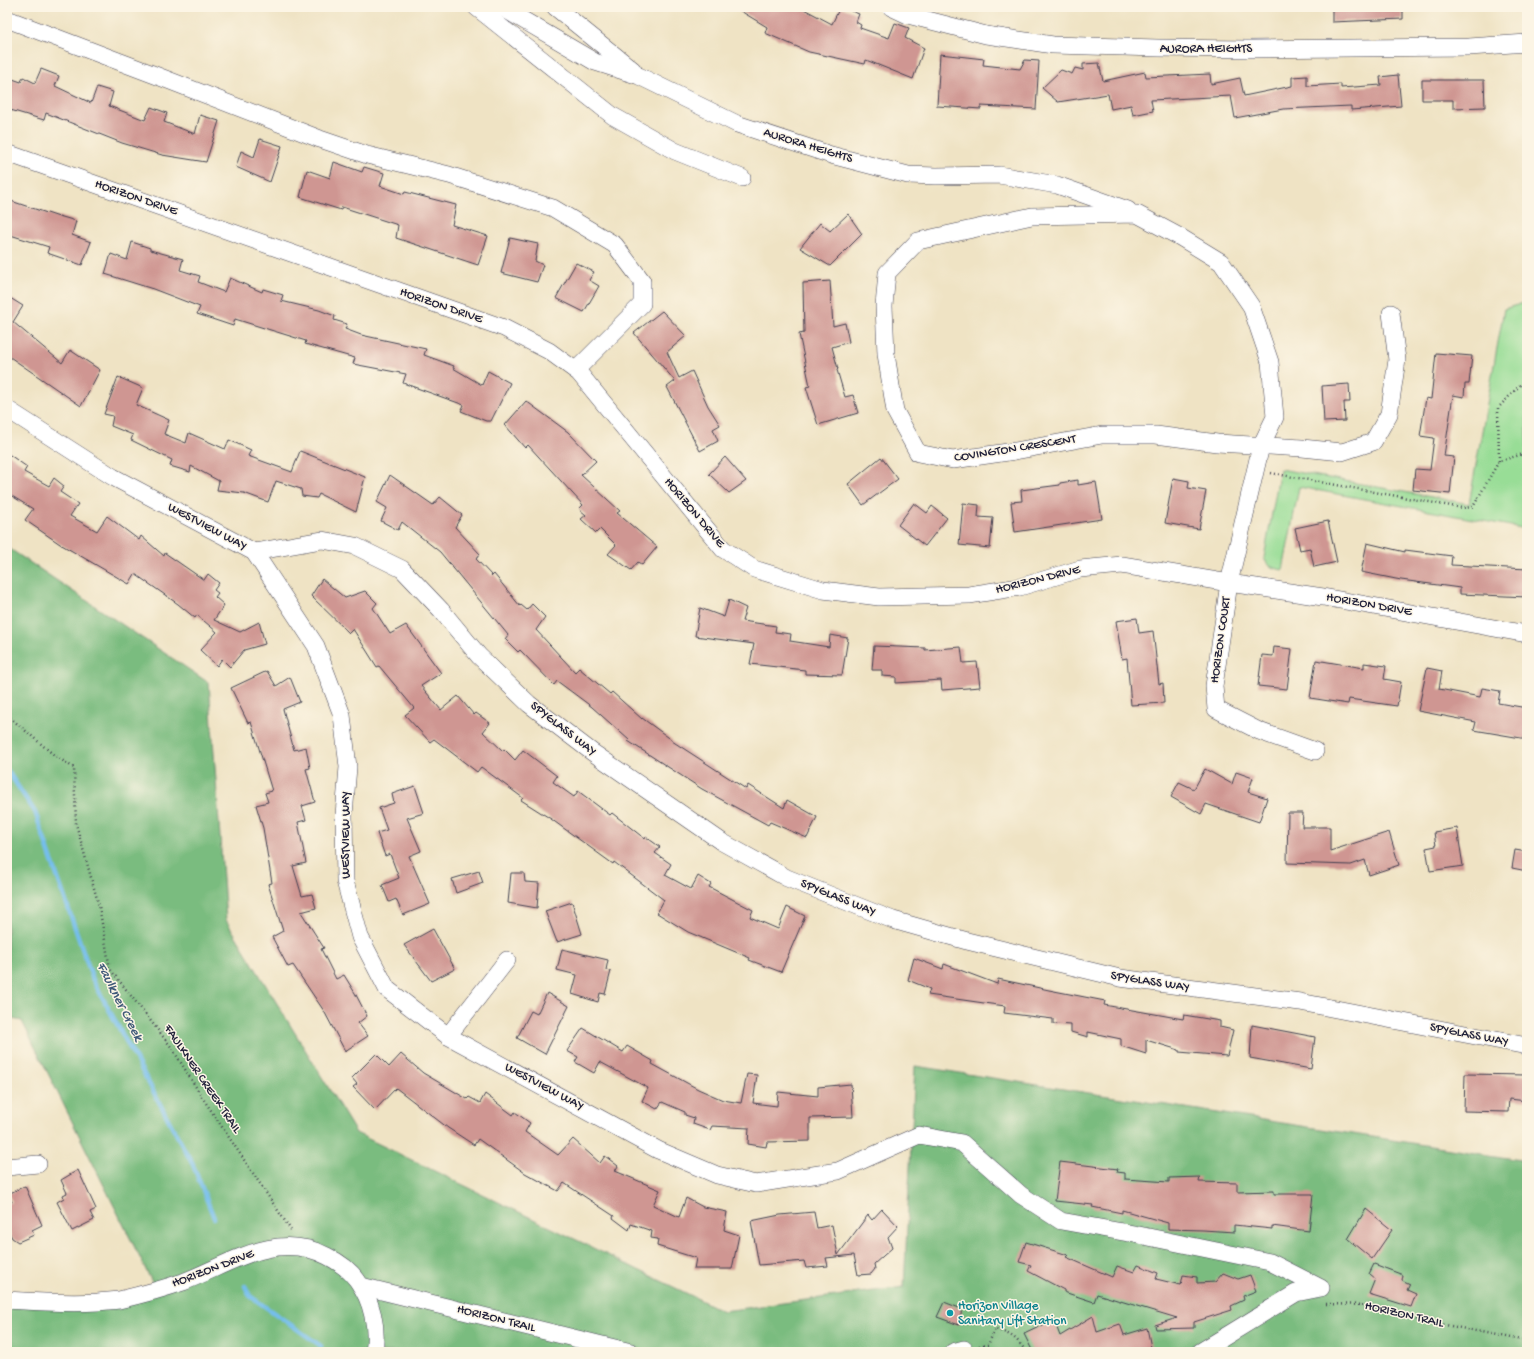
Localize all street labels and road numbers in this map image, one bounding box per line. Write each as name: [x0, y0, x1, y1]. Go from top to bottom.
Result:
street label: AURORA HEIGHTS: [1160, 42, 1253, 57]
street label: AURORA HEIGHTS: [761, 125, 855, 167]
street label: HORIZON DRIVE: [93, 177, 180, 219]
street label: HORIZON DRIVE: [398, 285, 485, 327]
street label: COVINGTON CRESCENT: [953, 432, 1078, 466]
street label: HORIZON DRIVE: [660, 475, 728, 552]
street label: WESTVIEW WAY: [165, 500, 249, 554]
street label: HORIZON DRIVE: [994, 562, 1083, 598]
street label: HORIZON DRIVE: [1325, 590, 1414, 620]
street label: HORIZON COURT: [1208, 595, 1235, 684]
street label: SPYGLASS WAY: [527, 699, 599, 759]
street label: WESTVIEW WAY: [339, 791, 354, 879]
street label: SPYGLASS WAY: [798, 876, 878, 920]
street label: SPYGLASS WAY: [1109, 968, 1191, 996]
street label: SPYGLASS WAY: [1428, 1020, 1510, 1050]
street label: FAULKNER CREEK TRAIL: [159, 1021, 245, 1137]
street label: WESTVIEW WAY: [502, 1060, 586, 1114]
street label: HORIZON DRIVE: [170, 1246, 257, 1292]
street label: HORIZON TRAIL: [1363, 1299, 1446, 1332]
street label: HORIZON TRAIL: [455, 1302, 538, 1336]

